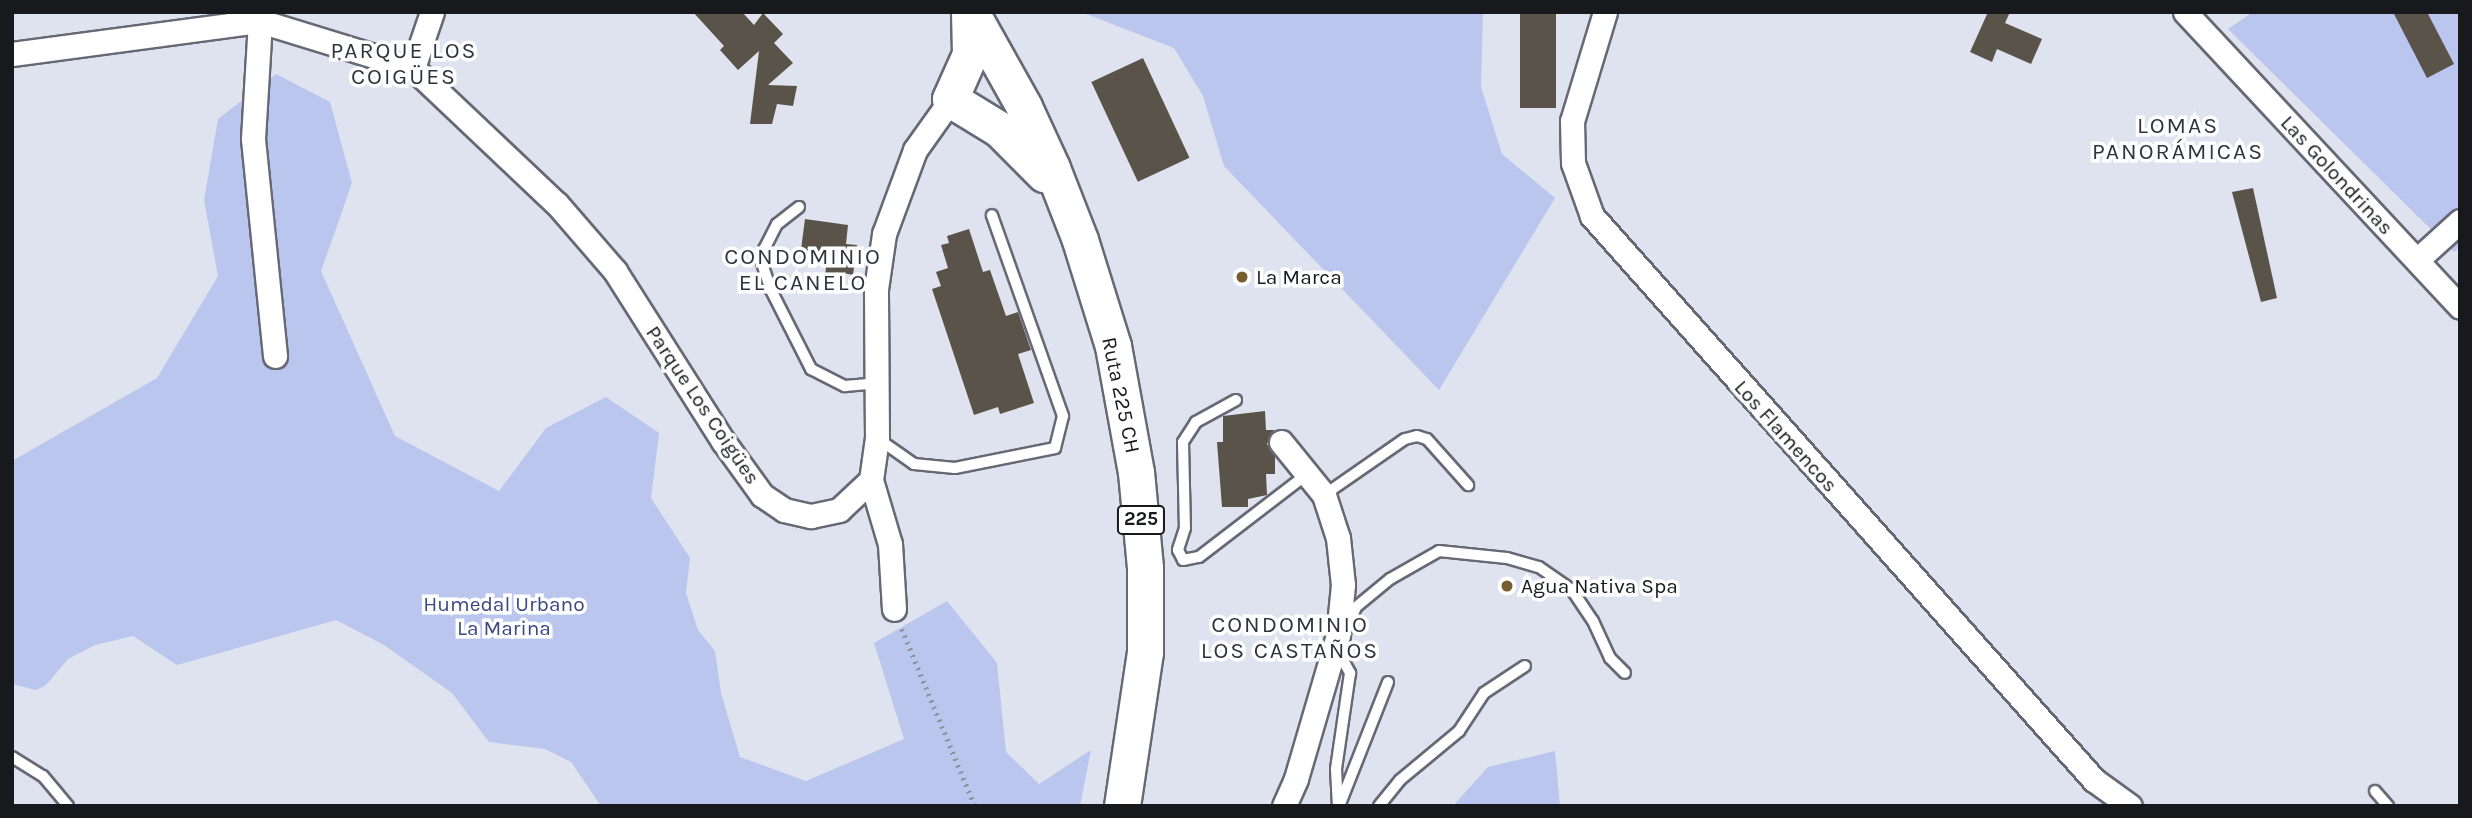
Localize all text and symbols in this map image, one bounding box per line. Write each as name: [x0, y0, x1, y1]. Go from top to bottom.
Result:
district label: PARQUE LOS COIGÜES: [332, 37, 476, 91]
street label: Las Golondrinas: [2275, 110, 2399, 240]
district label: LOMAS PANORÁMICAS: [2093, 112, 2263, 166]
district label: CONDOMINIO EL CANELO: [725, 243, 881, 297]
place label: La Marca: [1256, 264, 1342, 290]
marker: La Marca: [1234, 269, 1250, 285]
street label: Parque Los Coigües: [641, 321, 765, 489]
street label: Ruta 225 CH: [1096, 335, 1146, 455]
street label: Los Flamencos: [1729, 375, 1843, 497]
road number: 225: [1116, 505, 1166, 536]
place label: Agua Nativa Spa: [1521, 573, 1678, 599]
marker: Agua Nativa Spa: [1499, 578, 1515, 594]
park label: Humedal Urbano La Marina: [423, 591, 585, 641]
district label: CONDOMINIO LOS CASTAÑOS: [1202, 611, 1378, 665]

